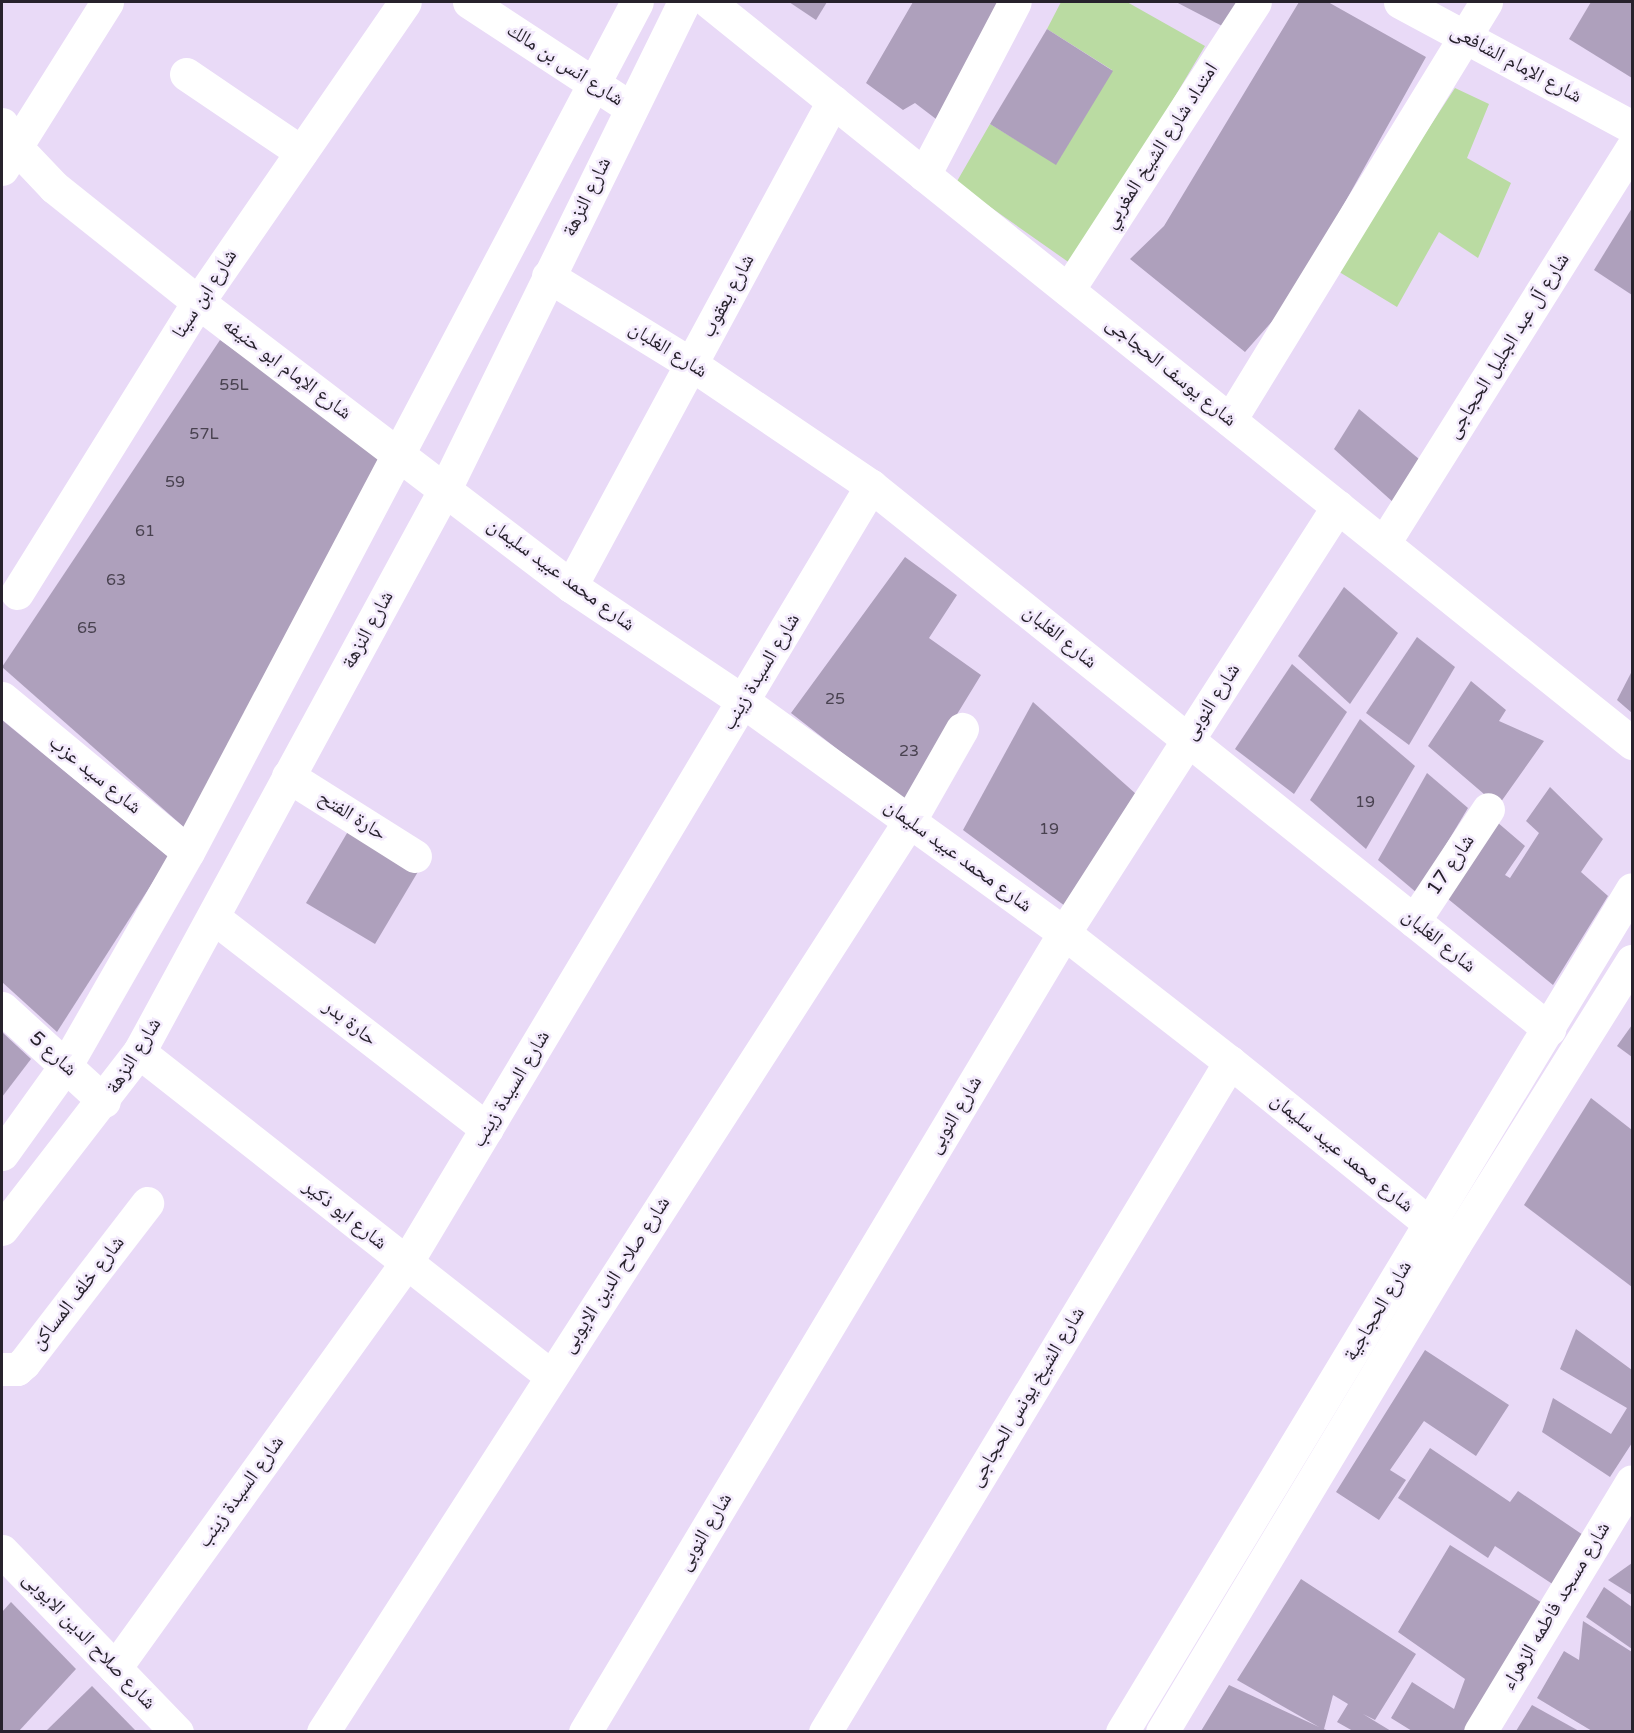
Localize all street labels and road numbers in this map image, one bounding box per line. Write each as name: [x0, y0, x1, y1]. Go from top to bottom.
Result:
street label: شارع انس بن مالك: [502, 18, 628, 112]
street label: شارع الإمام الشافعى: [1446, 19, 1586, 109]
street label: امتداد شارع الشيخ المغربي: [1098, 59, 1224, 233]
street label: شارع النزهة: [558, 153, 616, 241]
street label: شارع ابن سينا: [167, 245, 243, 343]
street label: شارع آل عبد الجليل الحجاجى: [1441, 249, 1575, 443]
street label: شارع يعقوب: [696, 250, 760, 342]
street label: شارع يوسف الحجاجى: [1101, 312, 1241, 432]
street label: شارع الإمام ابو حنيفه: [218, 313, 356, 425]
street label: شارع الغلبان: [624, 317, 712, 383]
street label: شارع محمد عبيد سليمان: [482, 513, 640, 637]
street label: شارع النزهة: [337, 587, 399, 673]
street label: شارع الغلبان: [1018, 600, 1102, 674]
street label: شارع السيدة زينب: [717, 609, 805, 735]
street label: شارع النوبى: [1178, 659, 1246, 745]
street label: شارع سيد عزب: [44, 730, 146, 820]
street label: حارة الفتح: [313, 786, 391, 846]
street label: شارع محمد عبيد سليمان: [879, 794, 1037, 918]
street label: شارع 17: [1422, 830, 1480, 900]
street label: شارع الغلبان: [1397, 904, 1481, 978]
street label: حارة بدر: [318, 995, 382, 1051]
street label: شارع النزهة: [101, 1013, 167, 1099]
street label: شارع 5: [24, 1026, 82, 1082]
street label: شارع السيدة زينب: [467, 1026, 555, 1152]
street label: شارع النوبى: [922, 1072, 988, 1158]
street label: شارع محمد عبيد سليمان: [1266, 1088, 1418, 1218]
street label: شارع ابو ذكير: [298, 1175, 392, 1255]
street label: شارع صلاح الدين الايوبى: [556, 1192, 676, 1358]
street label: شارع خلف المساكن: [26, 1231, 130, 1355]
street label: شارع الحجاجية: [1339, 1256, 1417, 1366]
street label: شارع الشيخ يونس الحجاجى: [964, 1303, 1090, 1491]
street label: شارع السيدة زينب: [192, 1431, 290, 1553]
street label: شارع النوبى: [672, 1489, 738, 1575]
street label: شارع مسجد فاطمه الزهراء: [1496, 1518, 1616, 1694]
street label: شارع صلاح الدين الايوبى: [17, 1567, 161, 1715]

